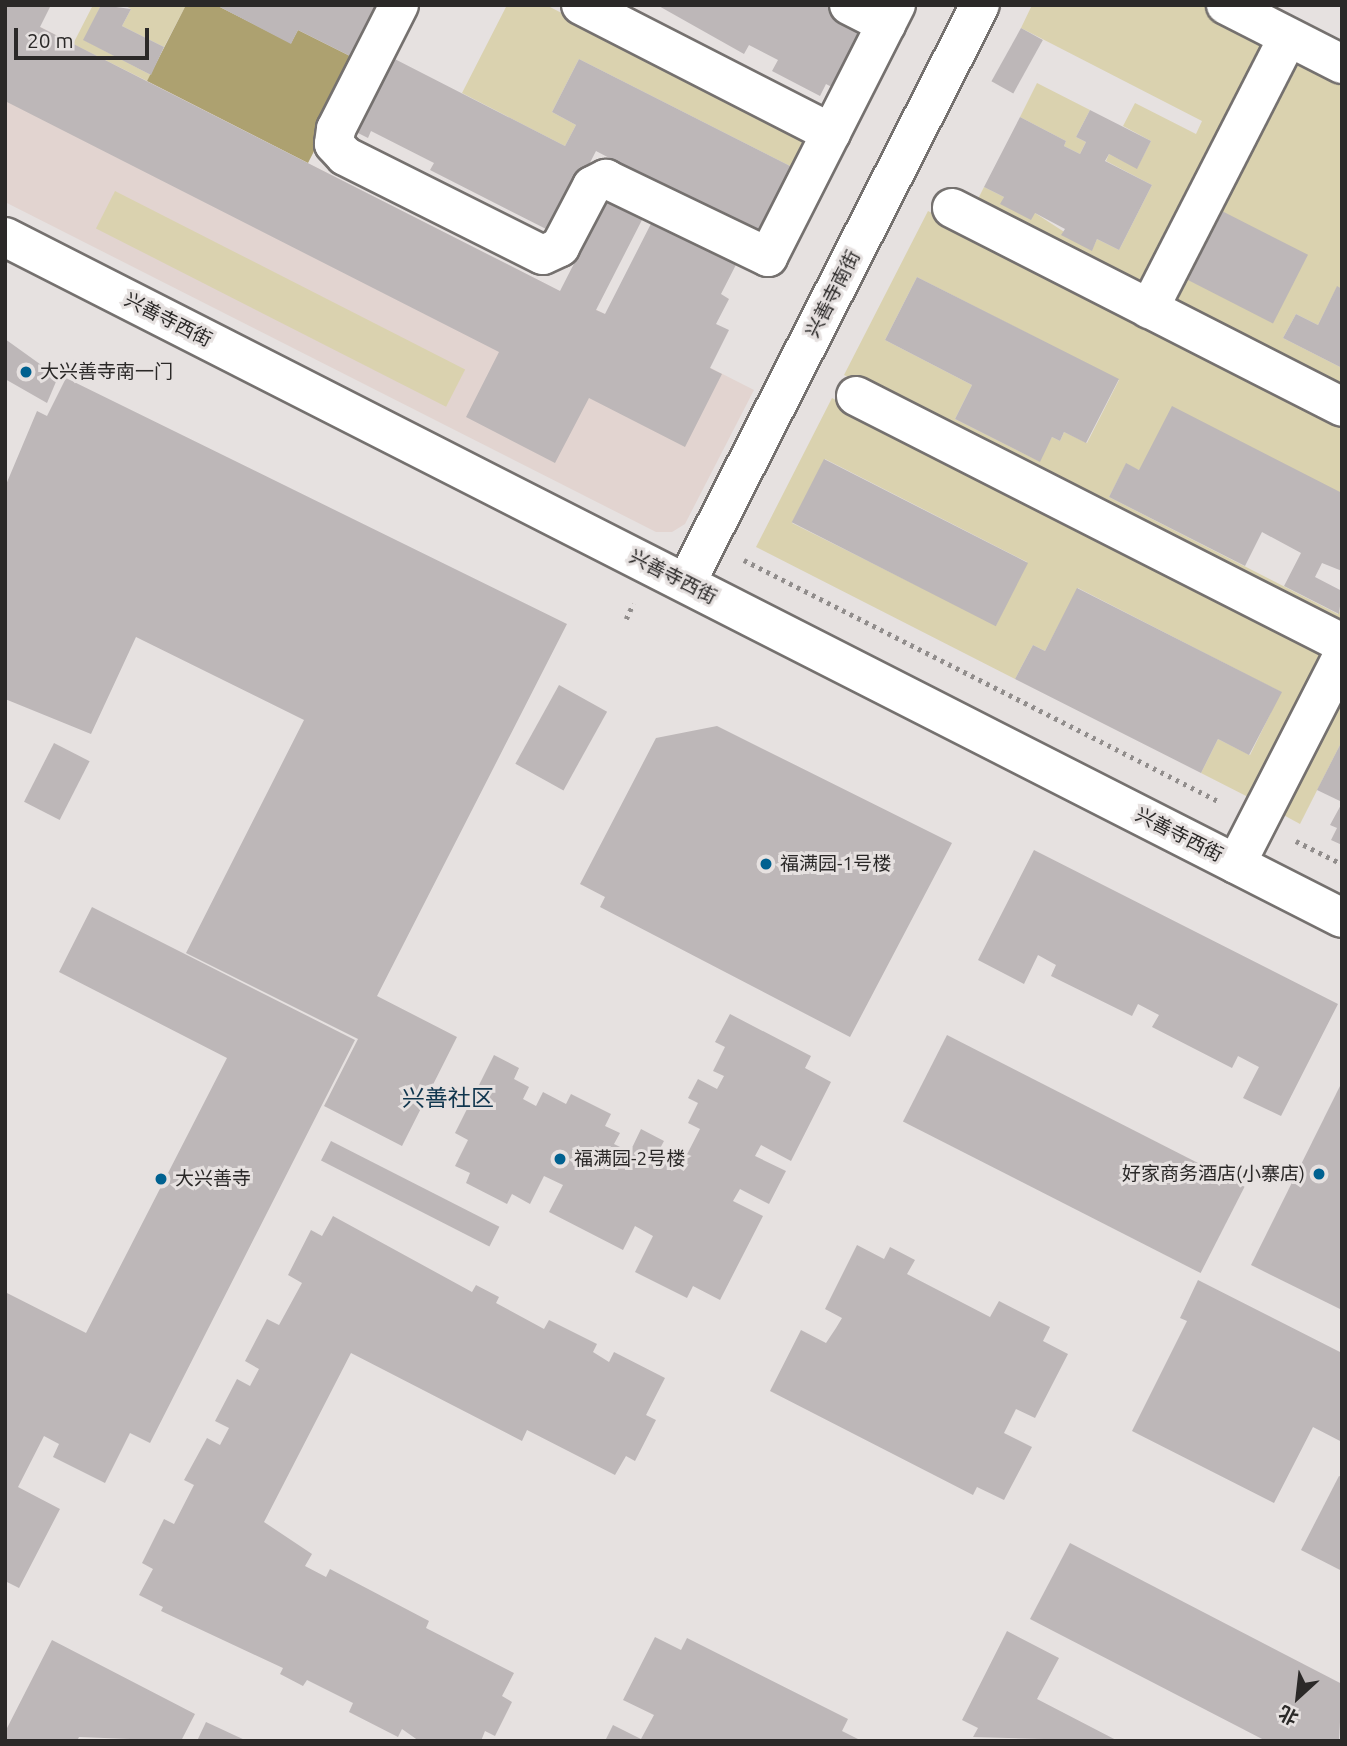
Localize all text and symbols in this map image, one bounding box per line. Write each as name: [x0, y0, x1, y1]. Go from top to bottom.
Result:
scale bar: [18, 14, 152, 58]
text: 20 m: [27, 28, 74, 52]
street label: 兴善寺南街: [801, 247, 865, 341]
street label: 兴善寺西街: [121, 288, 215, 352]
place label: 大兴善寺南一门: [40, 361, 173, 383]
marker: 大兴善寺南一门: [18, 364, 34, 380]
street label: 兴善寺西街: [626, 545, 720, 609]
street label: 兴善寺西街: [1132, 803, 1226, 867]
place label: 福满园-1号楼: [780, 853, 891, 875]
marker: 福满园-1号楼: [758, 856, 774, 872]
district label: 兴善社区: [402, 1084, 494, 1112]
place label: 福满园-2号楼: [574, 1148, 685, 1170]
marker: 福满园-2号楼: [552, 1151, 568, 1167]
place label: 好家商务酒店(小寨店): [1122, 1163, 1305, 1185]
marker: 好家商务酒店(小寨店): [1311, 1166, 1327, 1182]
place label: 大兴善寺: [175, 1168, 251, 1190]
marker: 大兴善寺: [153, 1171, 169, 1187]
north arrow: [1263, 1662, 1333, 1732]
text: 北: [1275, 1702, 1302, 1730]

